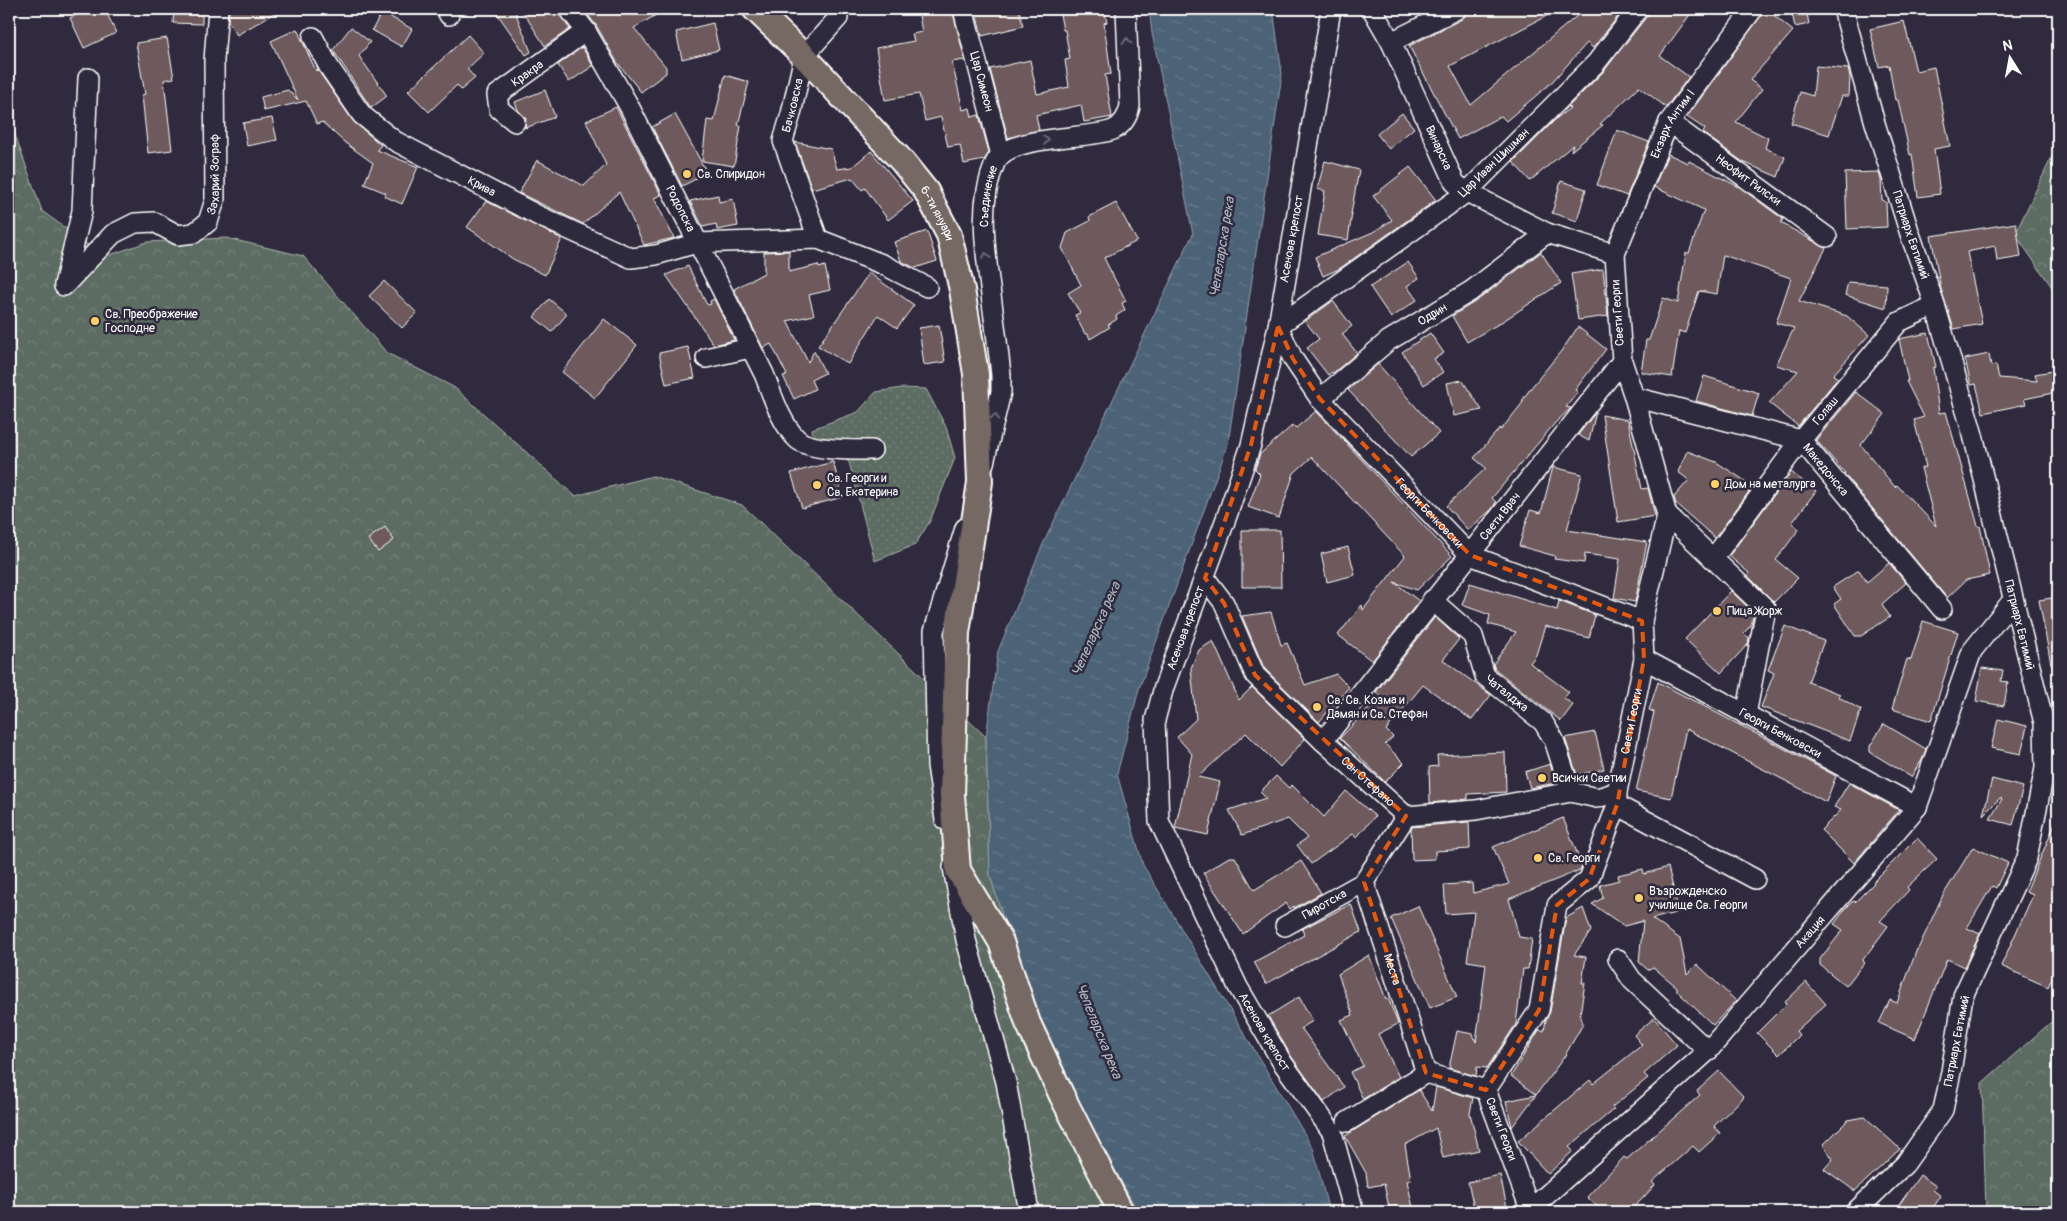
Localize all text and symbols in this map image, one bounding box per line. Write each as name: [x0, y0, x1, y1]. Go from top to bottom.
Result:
north arrow: [1984, 32, 2034, 82]
text: N: [2001, 36, 2014, 55]
one-way arrow: [1122, 37, 1133, 45]
street label: Цар Симеон: [967, 50, 997, 113]
street label: Кракра: [508, 57, 546, 90]
street label: Бачковска: [778, 76, 806, 134]
street label: Екзарх Антим I: [1647, 86, 1698, 160]
street label: Винарска: [1422, 123, 1456, 173]
street label: Цар Иван Шишман: [1455, 125, 1533, 201]
street label: Захарий Зограф: [203, 134, 223, 217]
one-way arrow: [1042, 136, 1051, 146]
street label: Неофит Рилски: [1712, 151, 1785, 209]
street label: Съединение: [977, 163, 1001, 227]
place label: Св. Спиридон: [697, 167, 765, 182]
marker: Св. Спиридон: [681, 168, 693, 180]
street label: Крива: [465, 173, 499, 200]
street label: Родопска: [663, 183, 699, 235]
street label: 6-ти януари: [917, 183, 958, 242]
street label: Патриарх Евтимий: [1889, 189, 1933, 281]
water label: Чепеларска река: [1206, 194, 1239, 298]
street label: Асенова крепост: [1277, 194, 1307, 284]
one-way arrow: [981, 252, 992, 260]
street label: Свети Георги: [1608, 279, 1628, 347]
street label: Одрин: [1415, 300, 1450, 329]
place label: Св. Преображение Господне: [105, 307, 198, 336]
marker: Св. Преображение Господне: [89, 315, 101, 327]
street label: Голаш: [1809, 393, 1841, 428]
one-way arrow: [989, 413, 1000, 422]
street label: Македонска: [1799, 440, 1852, 499]
place label: Св. Георги и Св. Екатерина: [827, 471, 898, 500]
street label: Георги Бенковски: [1392, 475, 1467, 551]
place label: Дом на металурга: [1724, 477, 1816, 492]
marker: Дом на металурга: [1709, 478, 1721, 490]
marker: Св. Георги и Св. Екатерина: [811, 479, 823, 491]
street label: Свети Врач: [1476, 489, 1523, 543]
water label: Чепеларска река: [1068, 578, 1125, 679]
street label: Патриарх Евтимий: [2001, 578, 2038, 672]
street label: Асенова крепост: [1164, 584, 1208, 672]
place label: Пица Жорж: [1727, 604, 1783, 619]
marker: Пица Жорж: [1711, 605, 1723, 617]
street label: Чаталджа: [1482, 671, 1532, 715]
street label: Свети Георги: [1617, 687, 1645, 755]
place label: Св. Св. Козма и Дамян и Св. Стефан: [1326, 693, 1428, 722]
marker: Св. Св. Козма и Дамян и Св. Стефан: [1311, 701, 1323, 713]
street label: Георги Бенковски: [1737, 705, 1824, 762]
street label: Сан Стефано: [1338, 753, 1398, 810]
place label: Всички Светии: [1552, 771, 1627, 786]
marker: Всички Светии: [1536, 772, 1548, 784]
place label: Св. Георги: [1548, 851, 1600, 866]
marker: Св. Георги: [1532, 852, 1544, 864]
place label: Възрожденско училище Св. Георги: [1648, 884, 1748, 913]
street label: Пиротска: [1299, 886, 1350, 922]
marker: Възрожденско училище Св. Георги: [1633, 892, 1645, 904]
street label: Акация: [1792, 912, 1828, 951]
street label: Места: [1380, 952, 1405, 987]
water label: Чепеларска река: [1072, 981, 1126, 1082]
street label: Асенова крепост: [1236, 990, 1294, 1074]
street label: Патриарх Евтимий: [1941, 994, 1973, 1088]
street label: Свети Георги: [1482, 1095, 1520, 1163]

